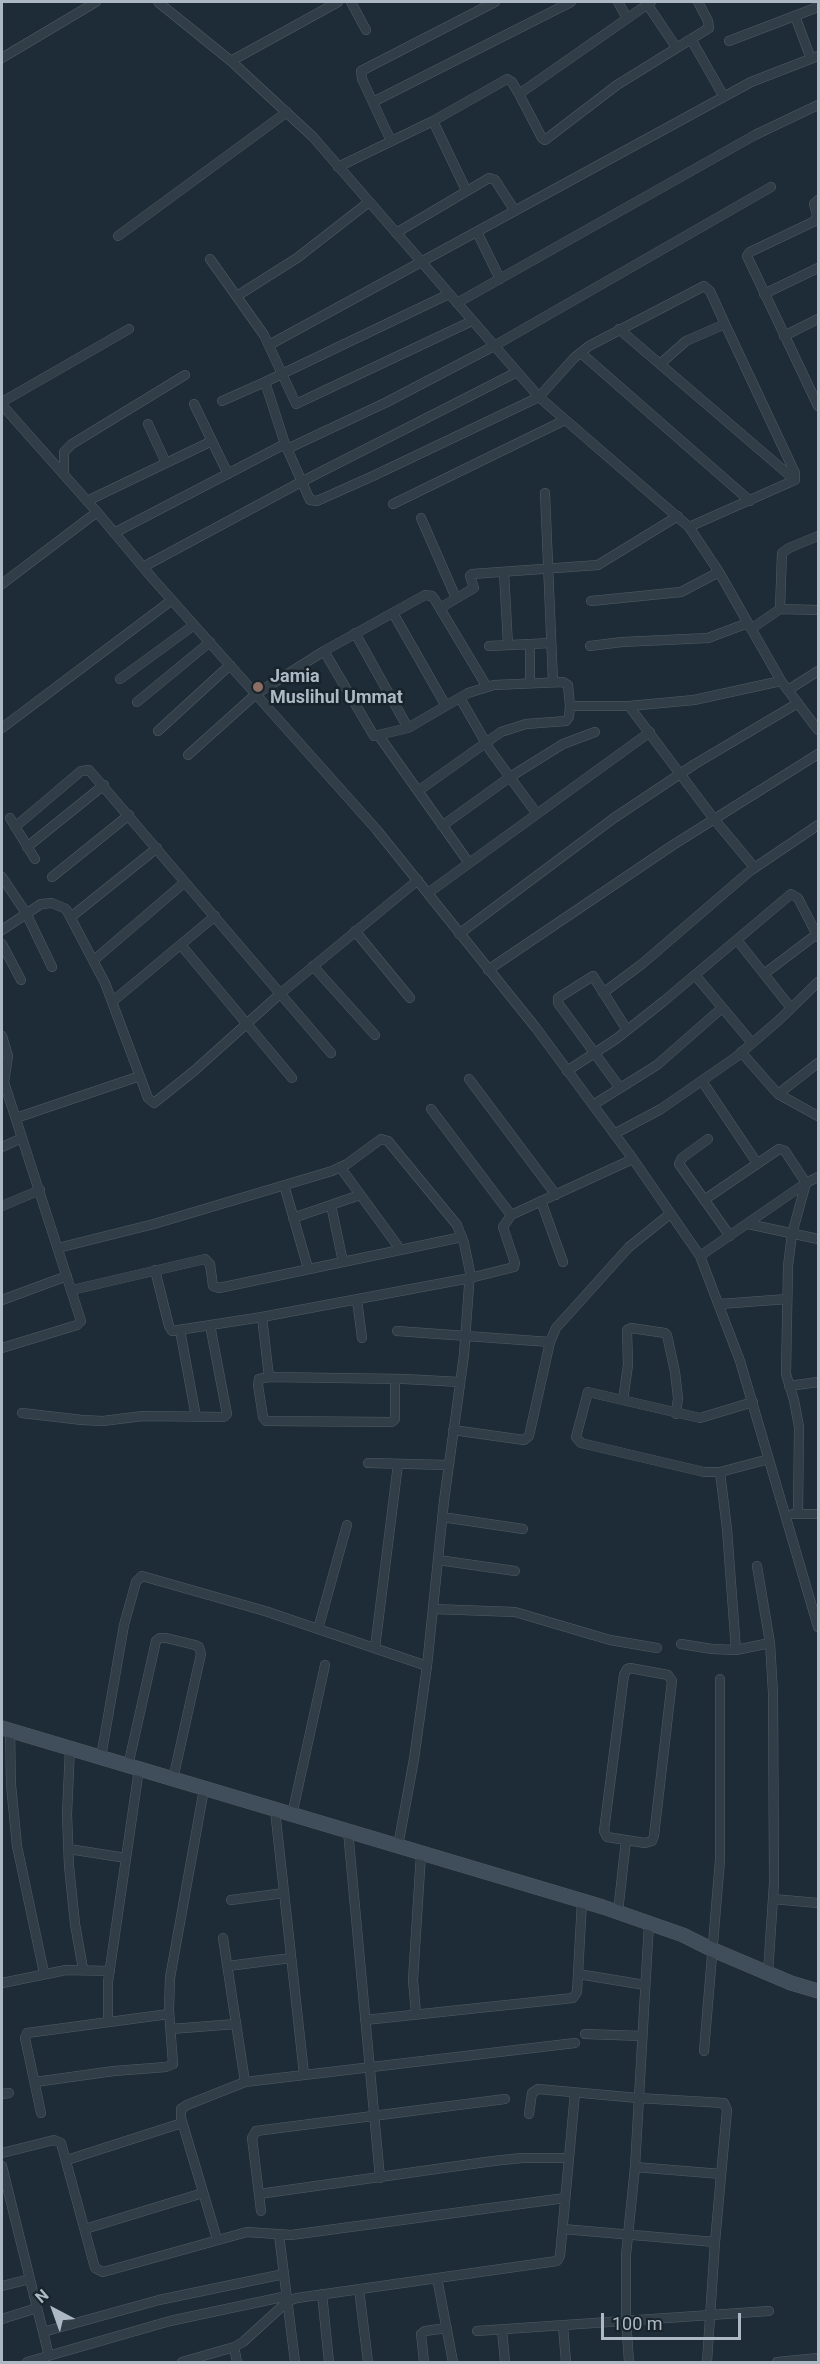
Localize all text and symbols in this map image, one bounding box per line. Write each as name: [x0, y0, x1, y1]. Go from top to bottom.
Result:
place label: Jamia Muslihul Ummat: [270, 666, 403, 708]
marker: Jamia Muslihul Ummat: [251, 680, 265, 694]
north arrow: [24, 2280, 84, 2340]
text: N: [31, 2285, 52, 2307]
scale bar: [604, 2301, 744, 2339]
text: 100 m: [612, 2313, 663, 2334]

